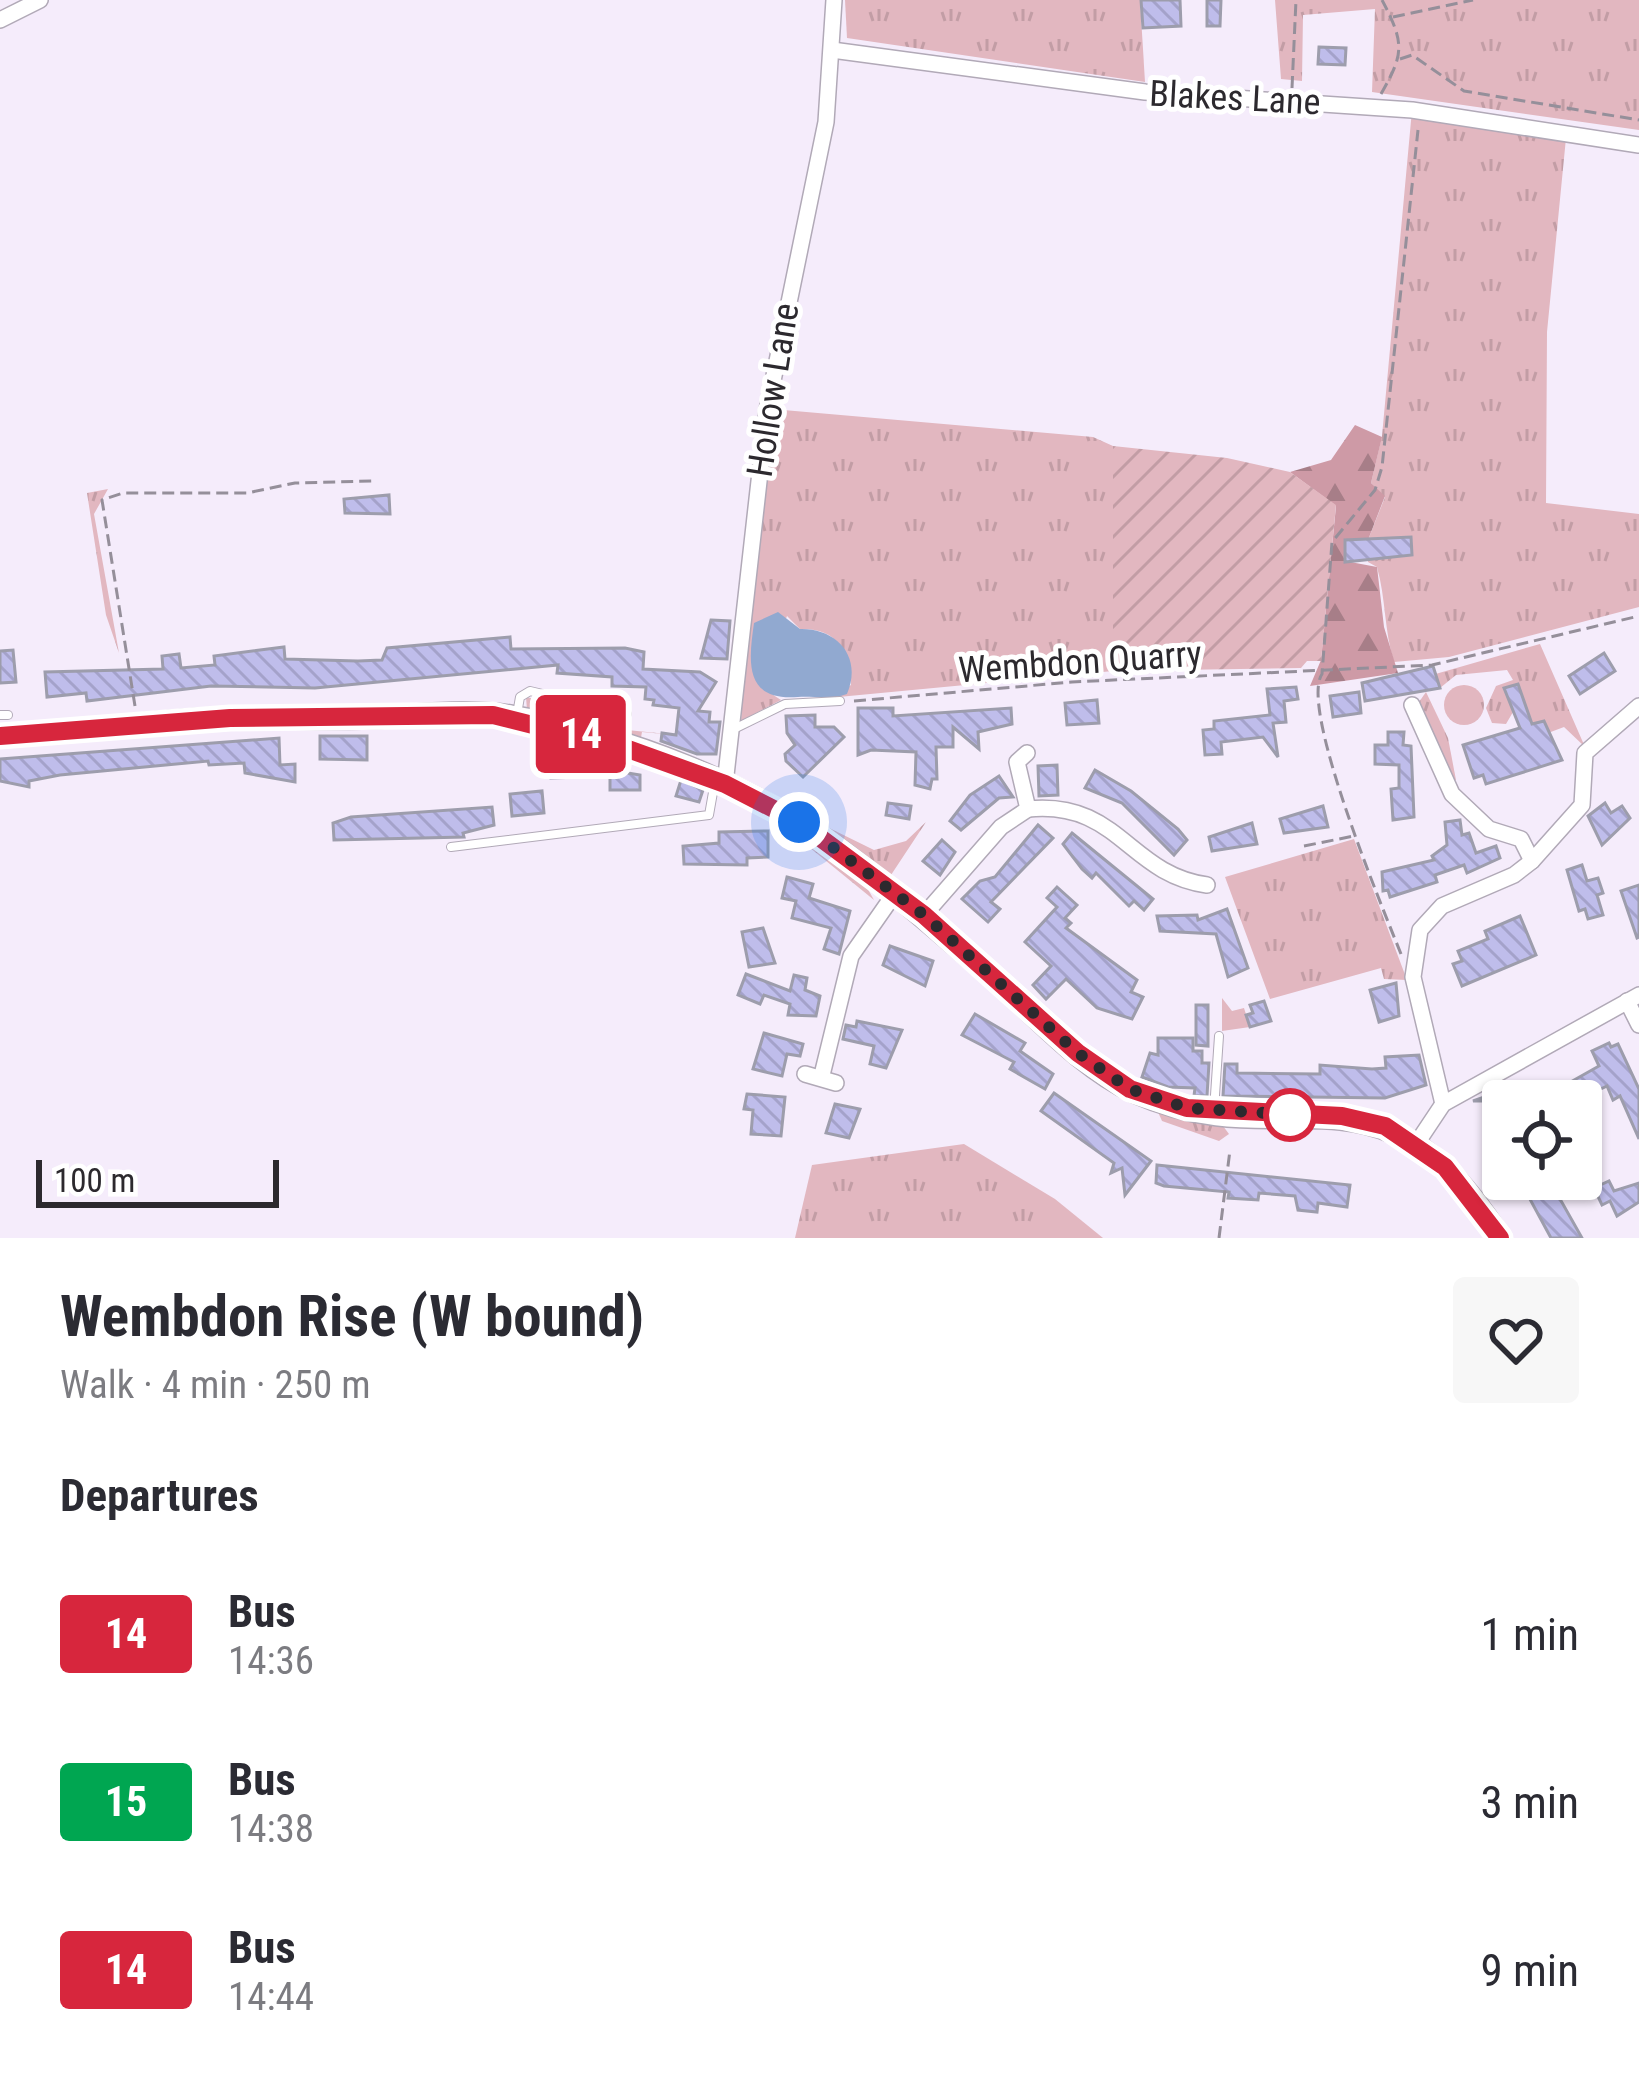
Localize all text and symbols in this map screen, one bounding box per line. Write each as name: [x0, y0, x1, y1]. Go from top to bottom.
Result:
street label: Blakes Lane: [1148, 73, 1322, 123]
street label: Hollow Lane: [739, 300, 807, 480]
street label: Wembdon Quarry: [957, 633, 1203, 691]
line badge: 14: [527, 695, 635, 773]
text: 14: [560, 709, 602, 758]
your location: [769, 792, 829, 852]
map controls: [1482, 1080, 1602, 1200]
button: locate: [1482, 1080, 1602, 1200]
unlabelled marker: [1265, 1090, 1315, 1140]
scale bar: [36, 1154, 279, 1207]
text: 100 m: [54, 1161, 135, 1200]
button: heart: [1453, 1277, 1579, 1403]
text: Wembdon Rise (W bound): [60, 1283, 644, 1350]
text: Walk · 4 min · 250 m: [60, 1362, 371, 1408]
text: Departures: [60, 1469, 259, 1522]
text: Bus: [228, 1585, 296, 1638]
text: 1 min: [1480, 1608, 1579, 1661]
text: 14: [105, 1609, 147, 1658]
text: 14:36: [228, 1638, 314, 1684]
text: Bus: [228, 1753, 296, 1806]
text: 3 min: [1480, 1776, 1579, 1829]
text: 15: [105, 1777, 147, 1826]
text: 14:38: [228, 1806, 314, 1852]
text: Bus: [228, 1921, 296, 1974]
text: 9 min: [1480, 1944, 1579, 1997]
text: 14: [105, 1945, 147, 1994]
text: 14:44: [228, 1974, 314, 2020]

